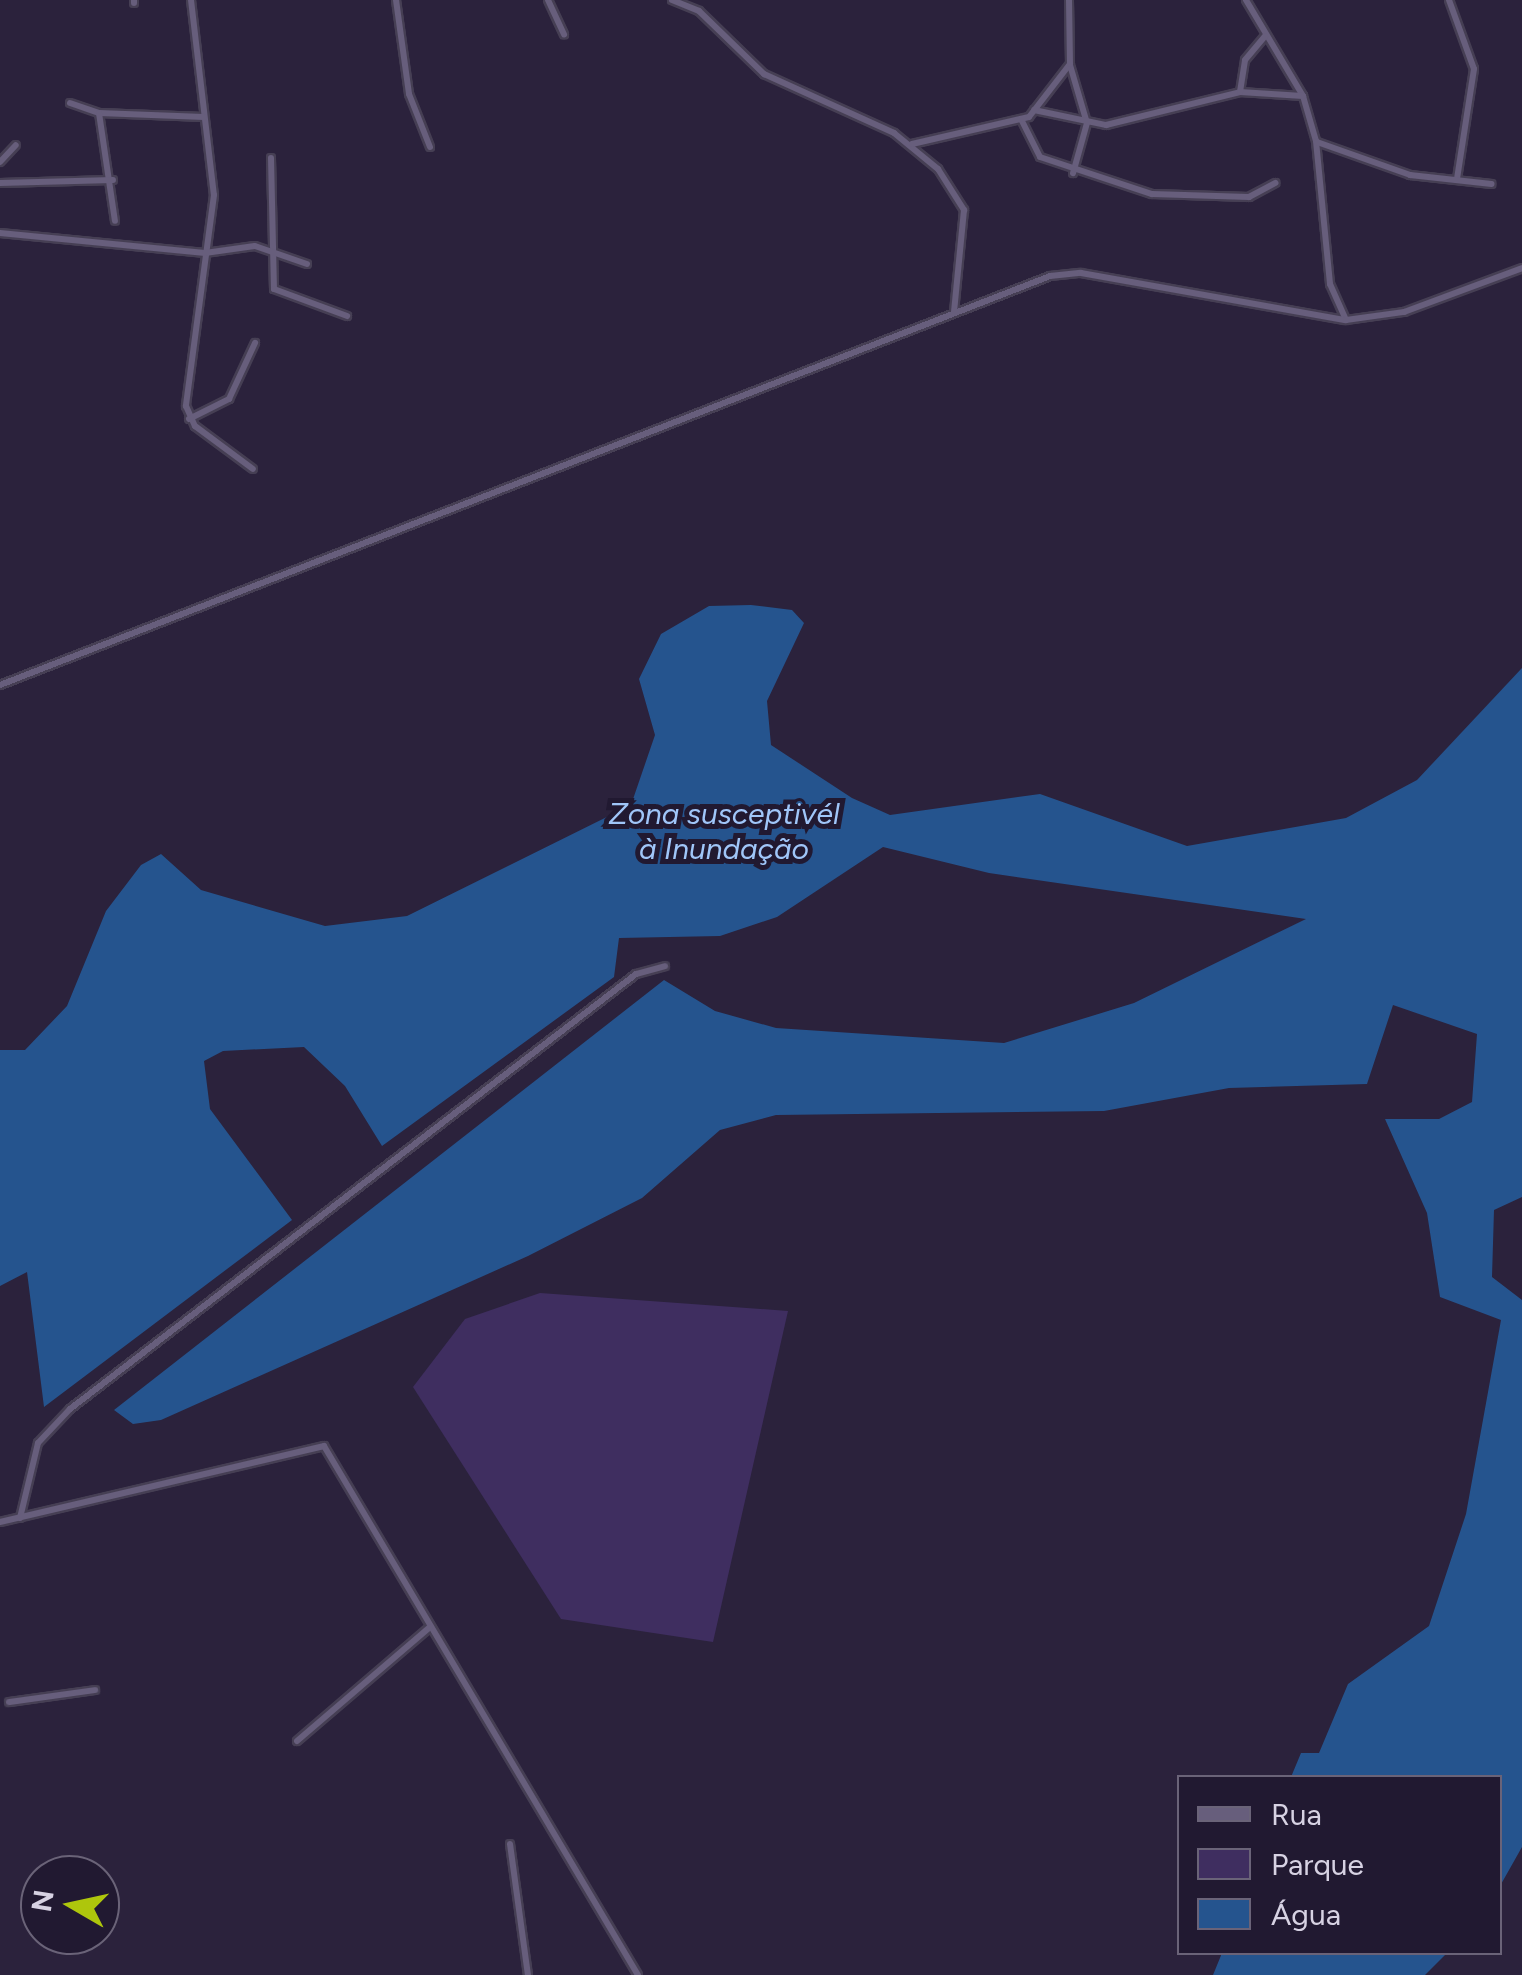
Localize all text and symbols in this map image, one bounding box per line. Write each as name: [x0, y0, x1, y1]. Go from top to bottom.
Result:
water label: Zona susceptivél à Inundação: [608, 796, 840, 866]
legend: [1177, 1775, 1502, 1955]
text: Rua: [1271, 1796, 1322, 1833]
text: Parque: [1271, 1846, 1364, 1883]
north arrow: [20, 1855, 120, 1955]
text: N: [24, 1887, 61, 1914]
text: Água: [1271, 1896, 1341, 1933]

